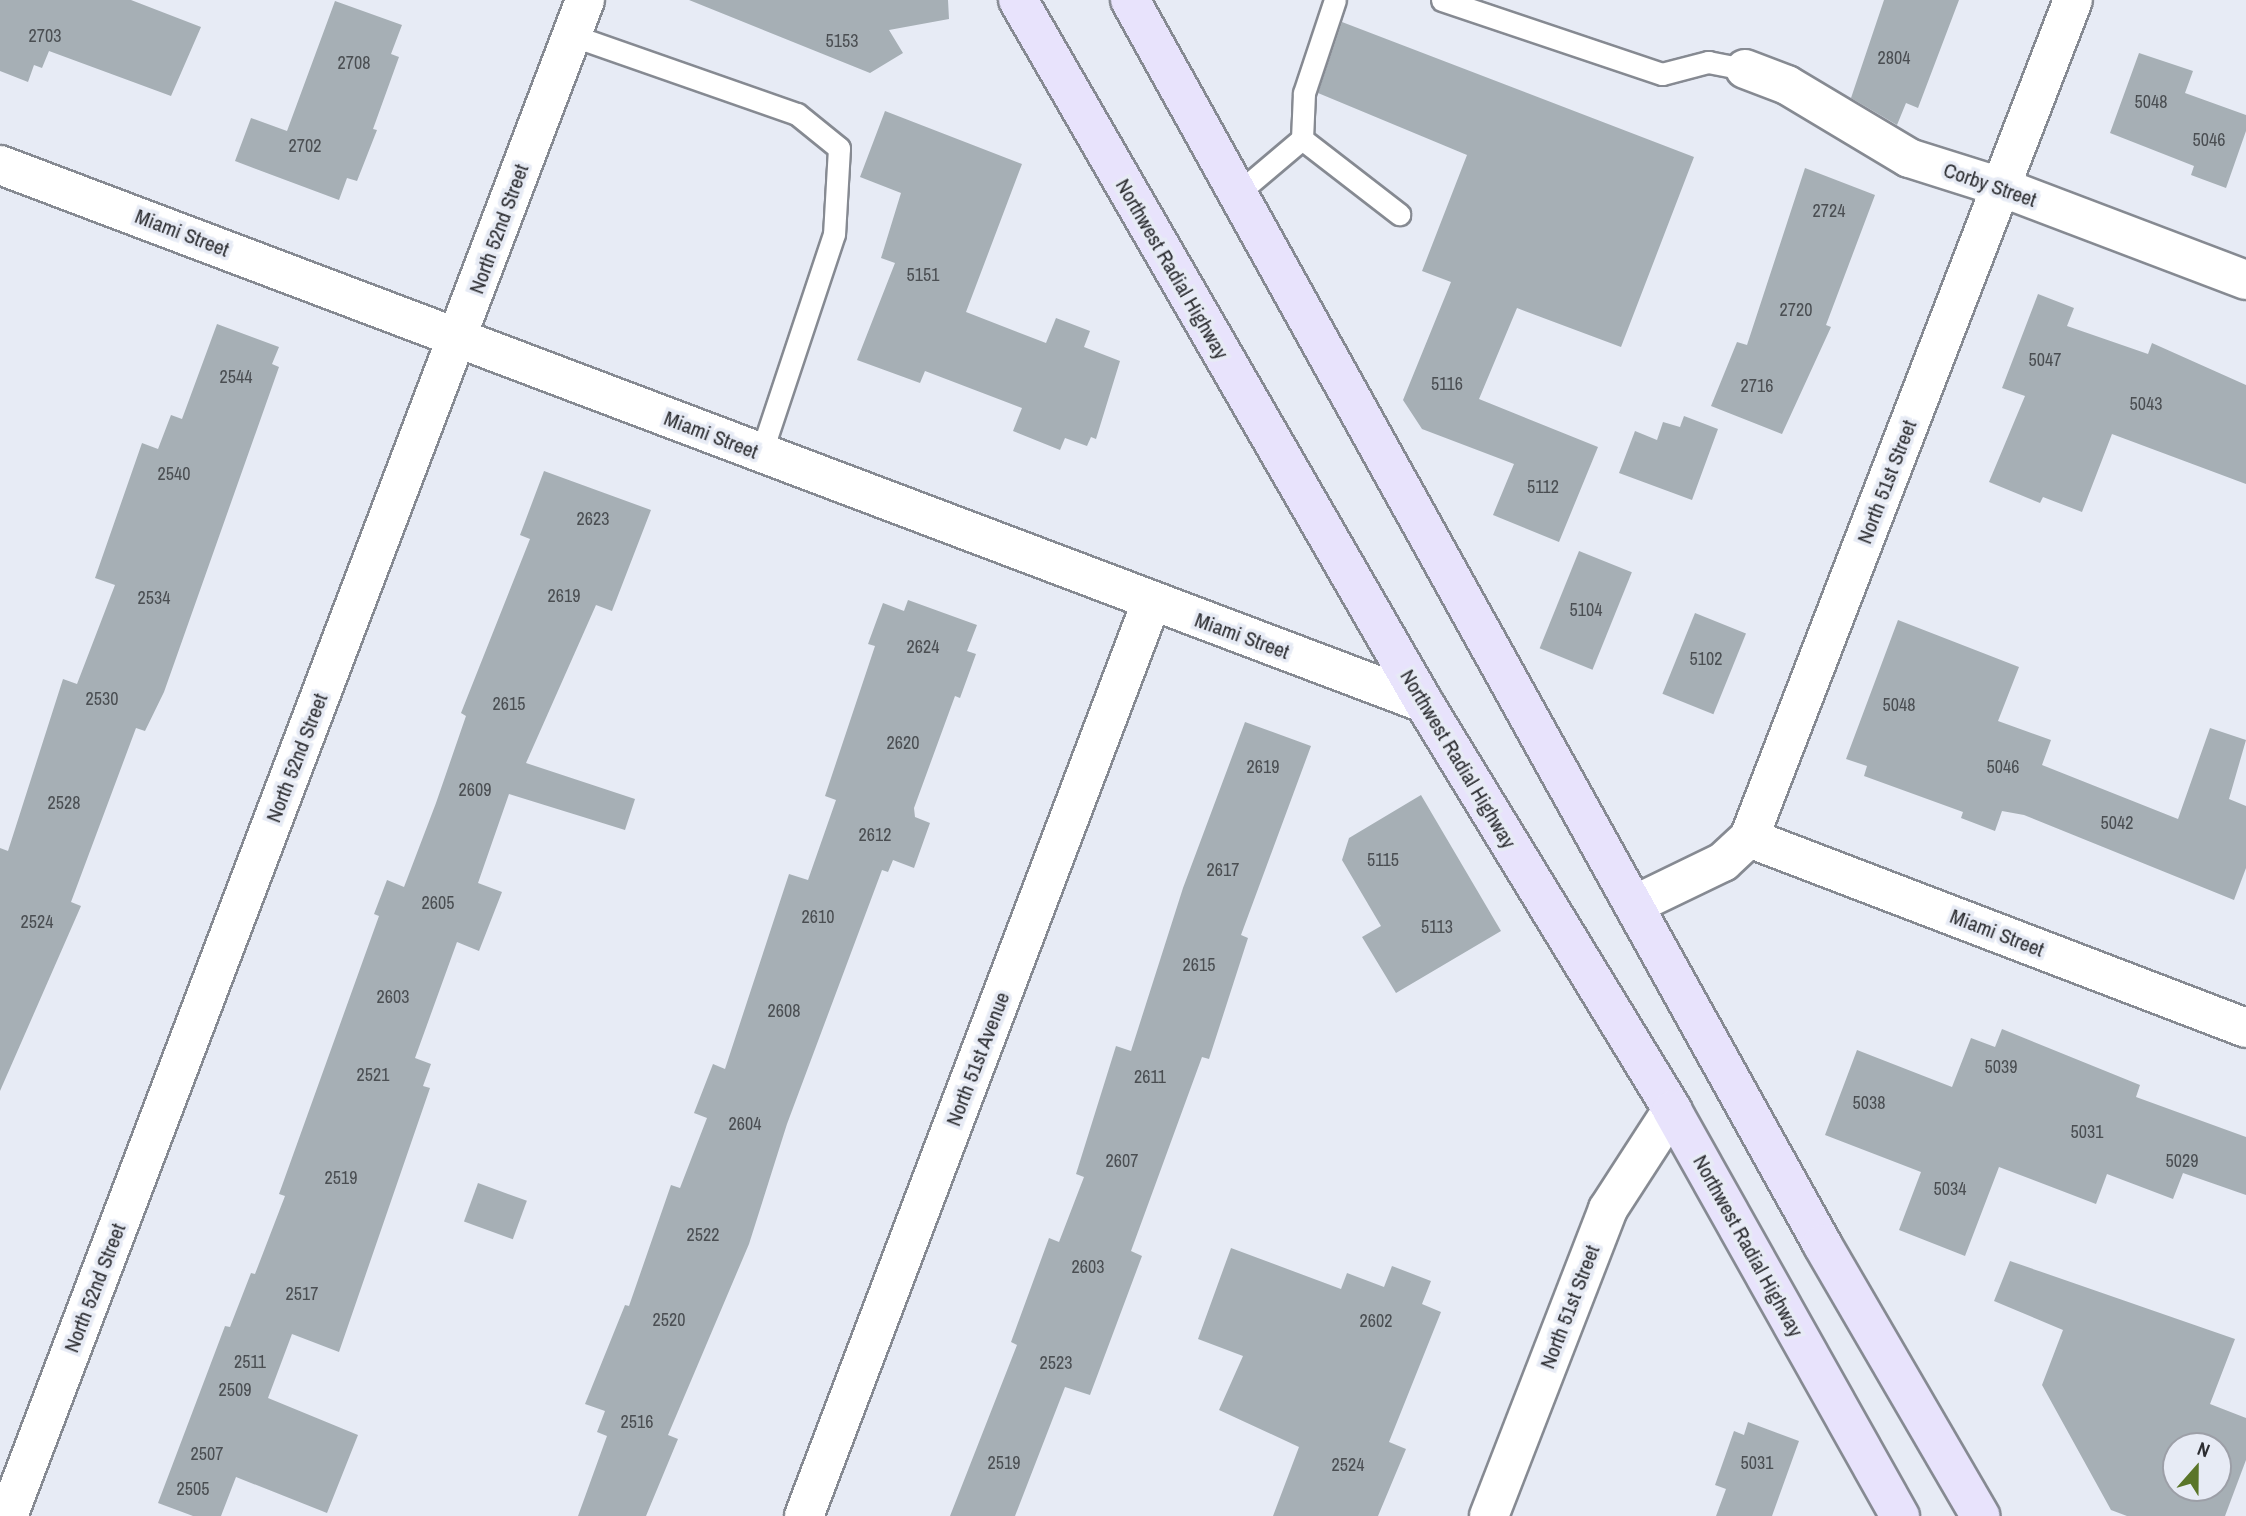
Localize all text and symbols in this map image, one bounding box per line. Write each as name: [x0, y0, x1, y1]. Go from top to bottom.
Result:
house number: 2703: [29, 25, 61, 47]
house number: 5153: [826, 30, 858, 52]
house number: 2804: [1878, 47, 1910, 69]
house number: 2708: [338, 52, 370, 74]
house number: 5048: [2135, 91, 2167, 113]
house number: 5046: [2193, 129, 2225, 151]
house number: 2702: [289, 135, 321, 157]
street label: Corby Street: [1940, 157, 2040, 213]
street label: North 52nd Street: [464, 161, 534, 297]
street label: Northwest Radial Highway: [1110, 174, 1234, 364]
house number: 2724: [1813, 200, 1845, 222]
street label: Miami Street: [131, 204, 233, 262]
house number: 5151: [907, 264, 939, 286]
house number: 2720: [1780, 299, 1812, 321]
house number: 5047: [2029, 349, 2061, 371]
house number: 2544: [220, 366, 252, 388]
house number: 5116: [1431, 373, 1463, 395]
house number: 2716: [1741, 375, 1773, 397]
house number: 5043: [2130, 393, 2162, 415]
street label: Miami Street: [660, 406, 762, 464]
street label: North 51st Street: [1852, 417, 1922, 547]
house number: 2540: [158, 463, 190, 485]
house number: 5112: [1527, 476, 1559, 498]
house number: 2623: [577, 508, 609, 530]
house number: 2619: [548, 585, 580, 607]
house number: 2534: [138, 587, 170, 609]
house number: 5104: [1570, 599, 1602, 621]
street label: Miami Street: [1191, 607, 1293, 665]
house number: 2624: [907, 636, 939, 658]
house number: 5102: [1690, 648, 1722, 670]
street label: Northwest Radial Highway: [1395, 665, 1521, 853]
house number: 2530: [86, 688, 118, 710]
street label: North 52nd Street: [261, 690, 333, 826]
house number: 2615: [493, 693, 525, 715]
house number: 5048: [1883, 694, 1915, 716]
house number: 2620: [887, 732, 919, 754]
house number: 2619: [1247, 756, 1279, 778]
house number: 5046: [1987, 756, 2019, 778]
house number: 2609: [459, 779, 491, 801]
house number: 2528: [48, 792, 80, 814]
house number: 5042: [2101, 812, 2133, 834]
house number: 2612: [859, 824, 891, 846]
house number: 5115: [1367, 849, 1399, 871]
house number: 2617: [1207, 859, 1239, 881]
house number: 2605: [422, 892, 454, 914]
street label: Miami Street: [1946, 904, 2048, 962]
house number: 2610: [802, 906, 834, 928]
house number: 2524: [21, 911, 53, 933]
house number: 5113: [1421, 916, 1453, 938]
house number: 2615: [1183, 954, 1215, 976]
house number: 2603: [377, 986, 409, 1008]
street label: North 51st Avenue: [941, 988, 1015, 1130]
house number: 2608: [768, 1000, 800, 1022]
house number: 5039: [1985, 1056, 2017, 1078]
house number: 2521: [357, 1064, 389, 1086]
house number: 2611: [1134, 1066, 1166, 1088]
house number: 5038: [1853, 1092, 1885, 1114]
house number: 2604: [729, 1113, 761, 1135]
house number: 5031: [2071, 1121, 2103, 1143]
house number: 2607: [1106, 1150, 1138, 1172]
house number: 5029: [2166, 1150, 2198, 1172]
street label: Northwest Radial Highway: [1688, 1151, 1808, 1341]
house number: 2519: [325, 1167, 357, 1189]
house number: 5034: [1934, 1178, 1966, 1200]
street label: North 52nd Street: [59, 1220, 131, 1356]
house number: 2522: [687, 1224, 719, 1246]
street label: North 51st Street: [1535, 1242, 1605, 1372]
house number: 2603: [1072, 1256, 1104, 1278]
house number: 2517: [286, 1283, 318, 1305]
house number: 2520: [653, 1309, 685, 1331]
house number: 2602: [1360, 1310, 1392, 1332]
house number: 2511: [234, 1351, 266, 1373]
house number: 2523: [1040, 1352, 1072, 1374]
house number: 2509: [219, 1379, 251, 1401]
house number: 2516: [621, 1411, 653, 1433]
north arrow: [2162, 1432, 2232, 1502]
text: N: [2194, 1435, 2214, 1463]
house number: 2507: [191, 1443, 223, 1465]
house number: 2519: [988, 1452, 1020, 1474]
house number: 5031: [1741, 1452, 1773, 1474]
house number: 2524: [1332, 1454, 1364, 1476]
house number: 2505: [177, 1478, 209, 1500]

